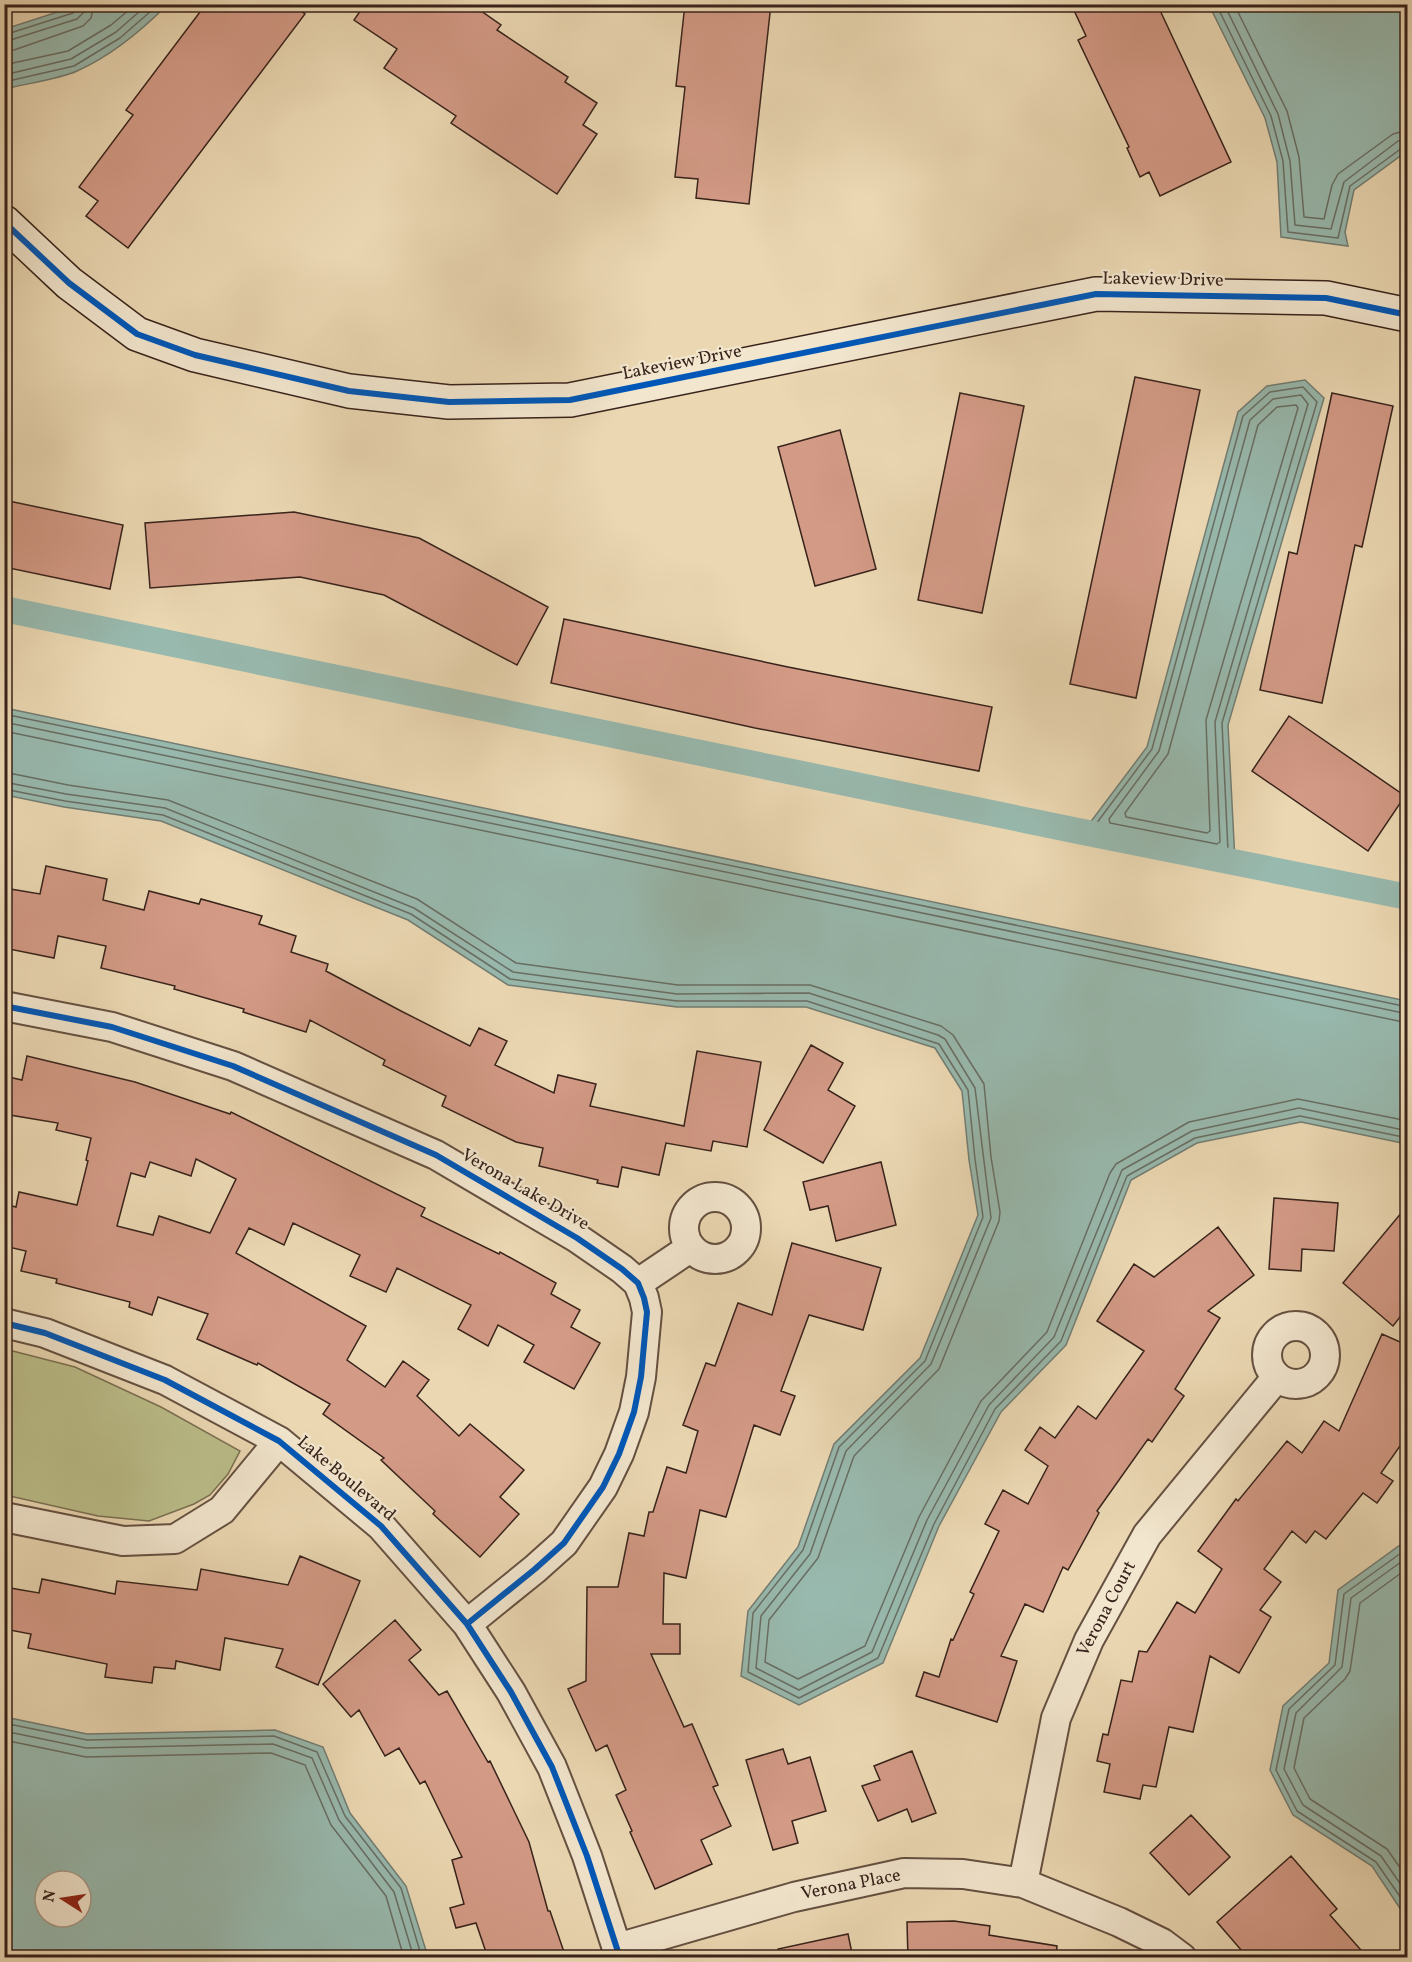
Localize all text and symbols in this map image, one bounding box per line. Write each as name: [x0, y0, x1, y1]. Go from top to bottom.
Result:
street label: Lakeview Drive: [1102, 266, 1224, 294]
street label: Lakeview Drive: [620, 339, 744, 387]
street label: Verona Lake Drive: [456, 1143, 594, 1237]
street label: Lake Boulevard: [291, 1430, 401, 1528]
street label: Verona Court: [1071, 1557, 1143, 1661]
street label: Verona Place: [799, 1863, 903, 1907]
north arrow: [33, 1869, 93, 1929]
text: N: [38, 1888, 62, 1904]

